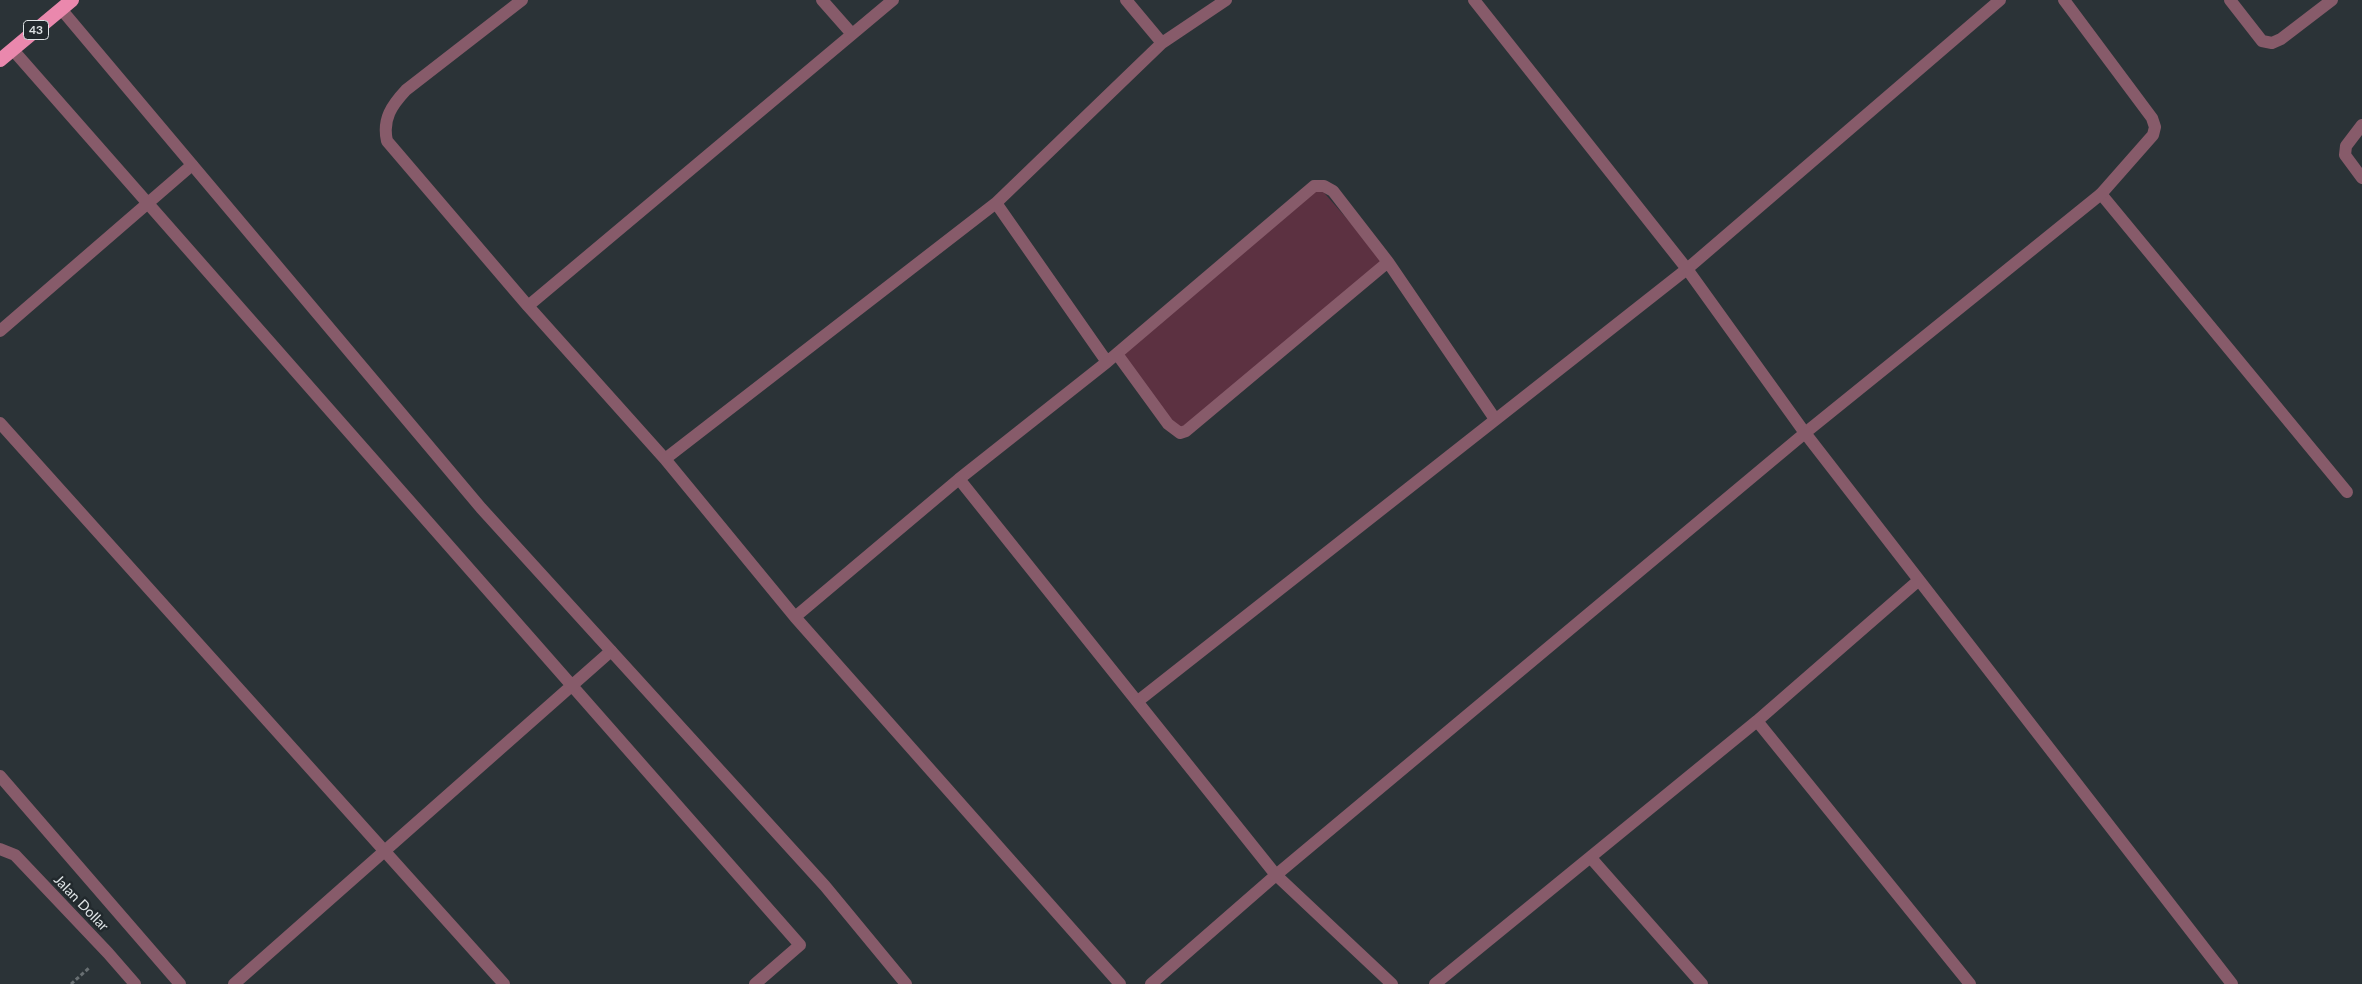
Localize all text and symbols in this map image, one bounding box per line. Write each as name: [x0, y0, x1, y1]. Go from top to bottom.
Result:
road number: 43: [24, 20, 48, 40]
street label: Jalan Dollar: [50, 871, 112, 935]

